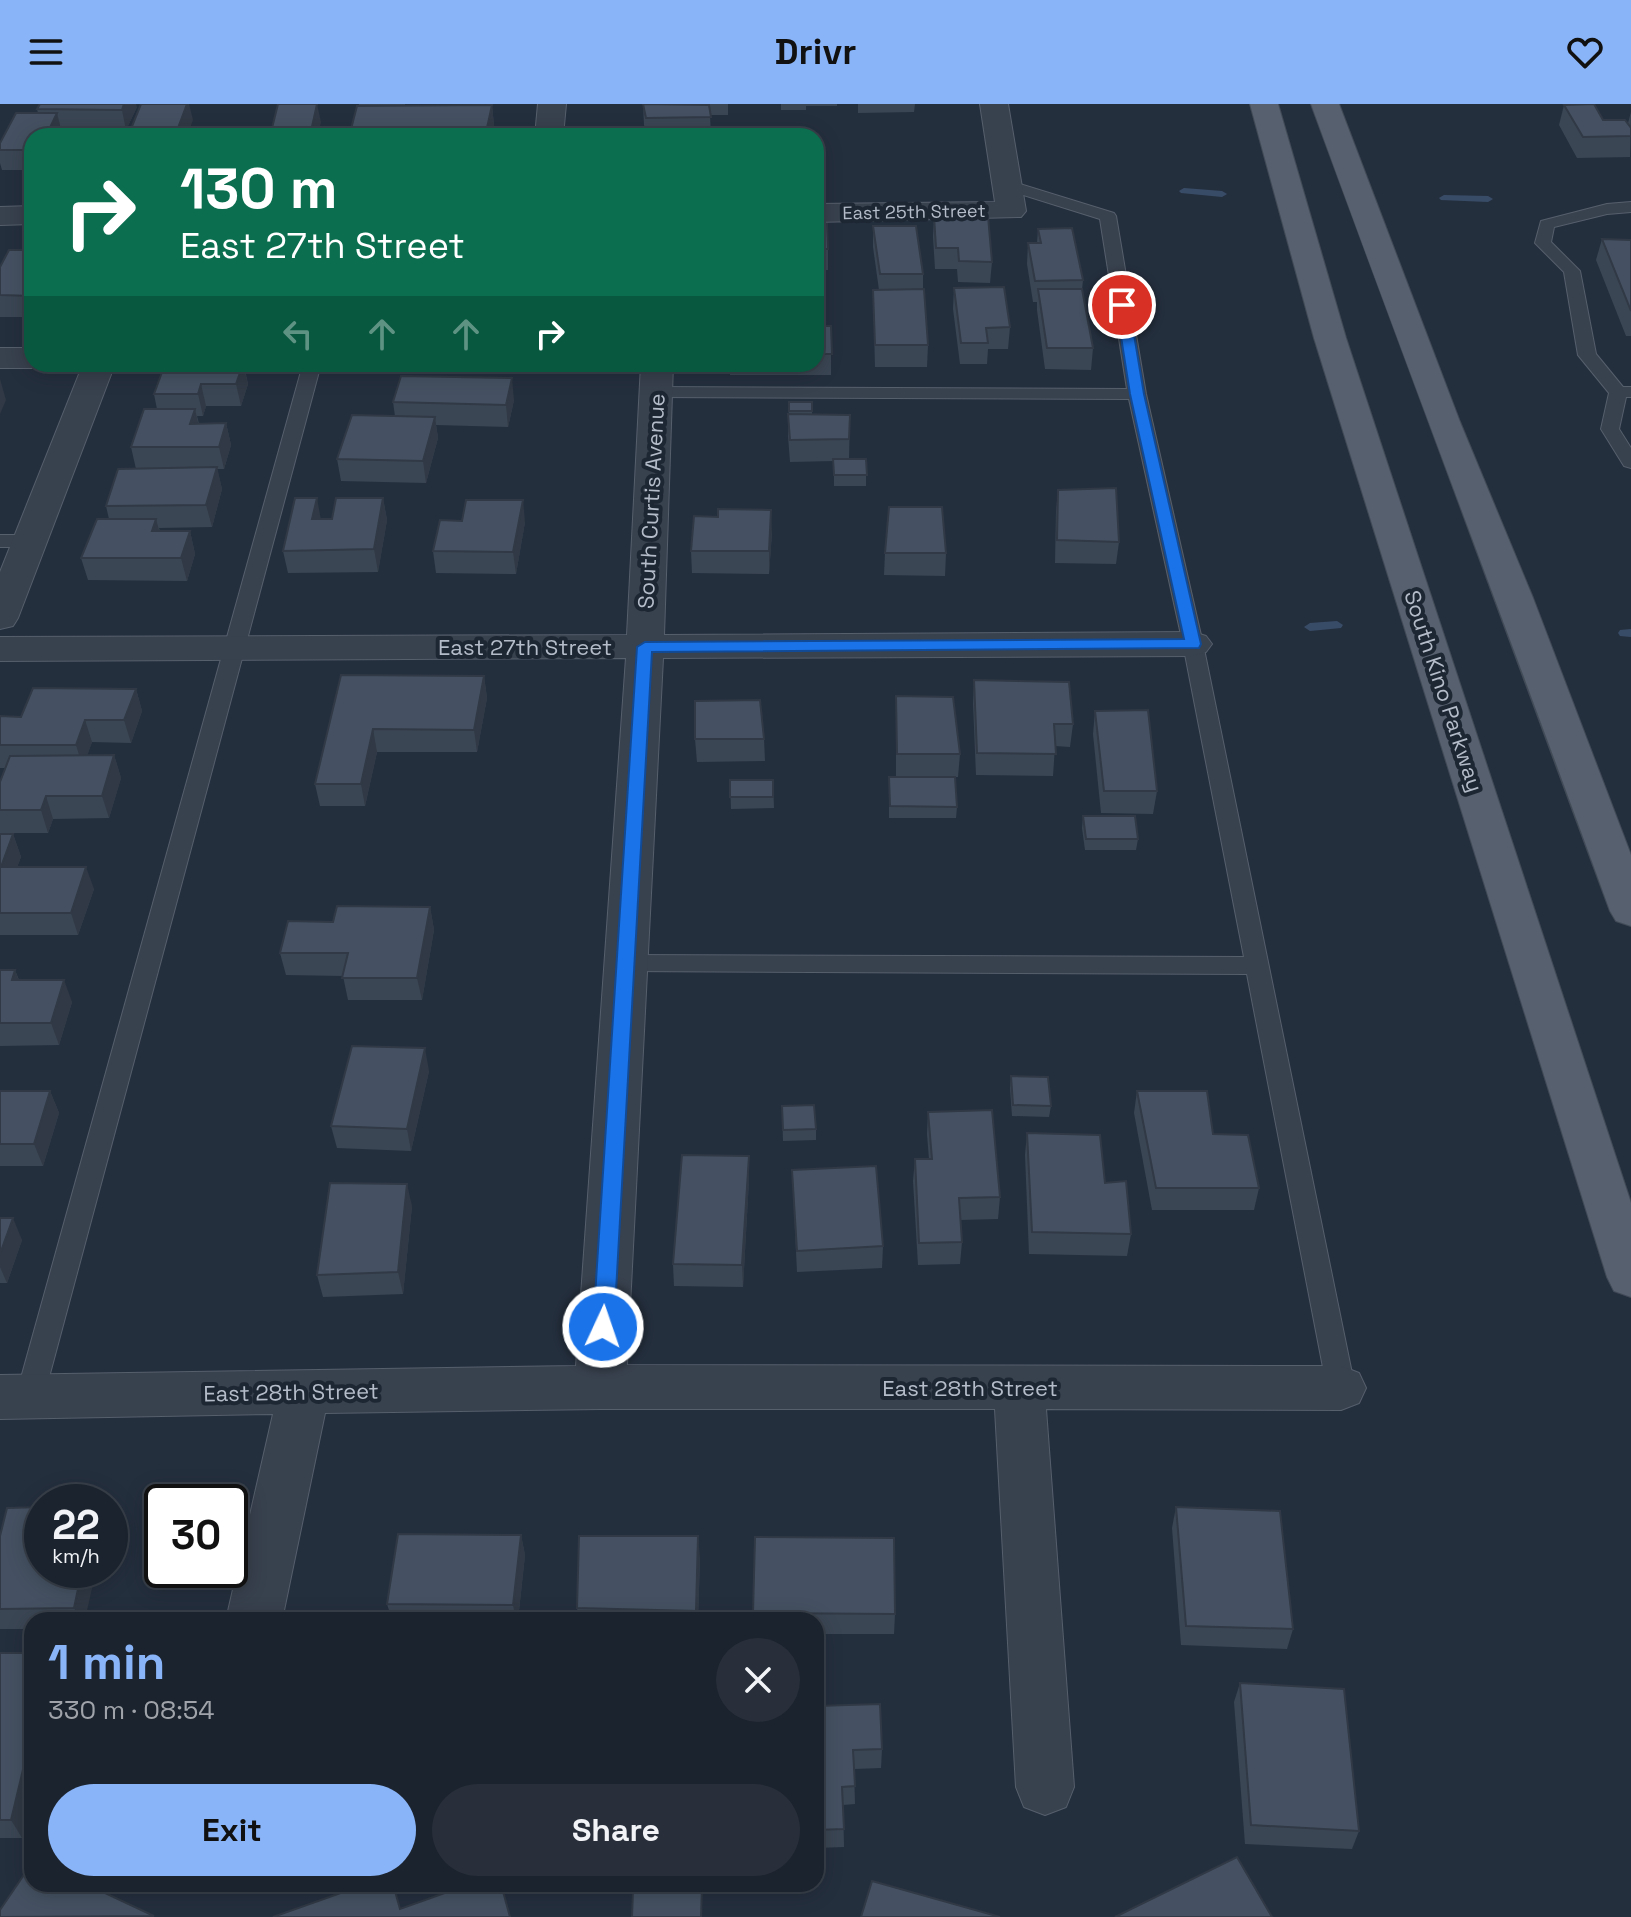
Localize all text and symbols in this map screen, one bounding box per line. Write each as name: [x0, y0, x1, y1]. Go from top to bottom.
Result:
text: Drivr: [775, 29, 856, 75]
icon: menu: [24, 30, 68, 74]
icon: heart: [1563, 30, 1607, 74]
text: 130 m: [180, 153, 338, 224]
icon: right: [48, 160, 152, 264]
street label: East 25th Street: [842, 199, 986, 224]
text: East 27th Street: [180, 223, 465, 269]
pin: [1088, 271, 1156, 339]
icon: arrive: [1100, 283, 1144, 327]
icon: left: [276, 312, 320, 356]
icon: ahead: [360, 312, 404, 356]
icon: ahead: [444, 312, 488, 356]
icon: right: [528, 312, 572, 356]
street label: South Curtis Avenue: [631, 392, 671, 610]
street label: South Kino Parkway: [1398, 587, 1490, 795]
street label: East 27th Street: [438, 633, 612, 661]
position arrow: [561, 1285, 645, 1369]
street label: East 28th Street: [882, 1374, 1058, 1402]
street label: East 28th Street: [203, 1376, 379, 1408]
speed limit sign: 30: [144, 1484, 248, 1588]
text: 22: [52, 1500, 100, 1551]
text: km/h: [52, 1543, 100, 1569]
text: 1 min: [48, 1632, 165, 1693]
button: close: [716, 1638, 800, 1722]
text: 330 m · 08:54: [48, 1693, 215, 1727]
button: Exit: [48, 1784, 416, 1876]
button: Share: [432, 1784, 800, 1876]

